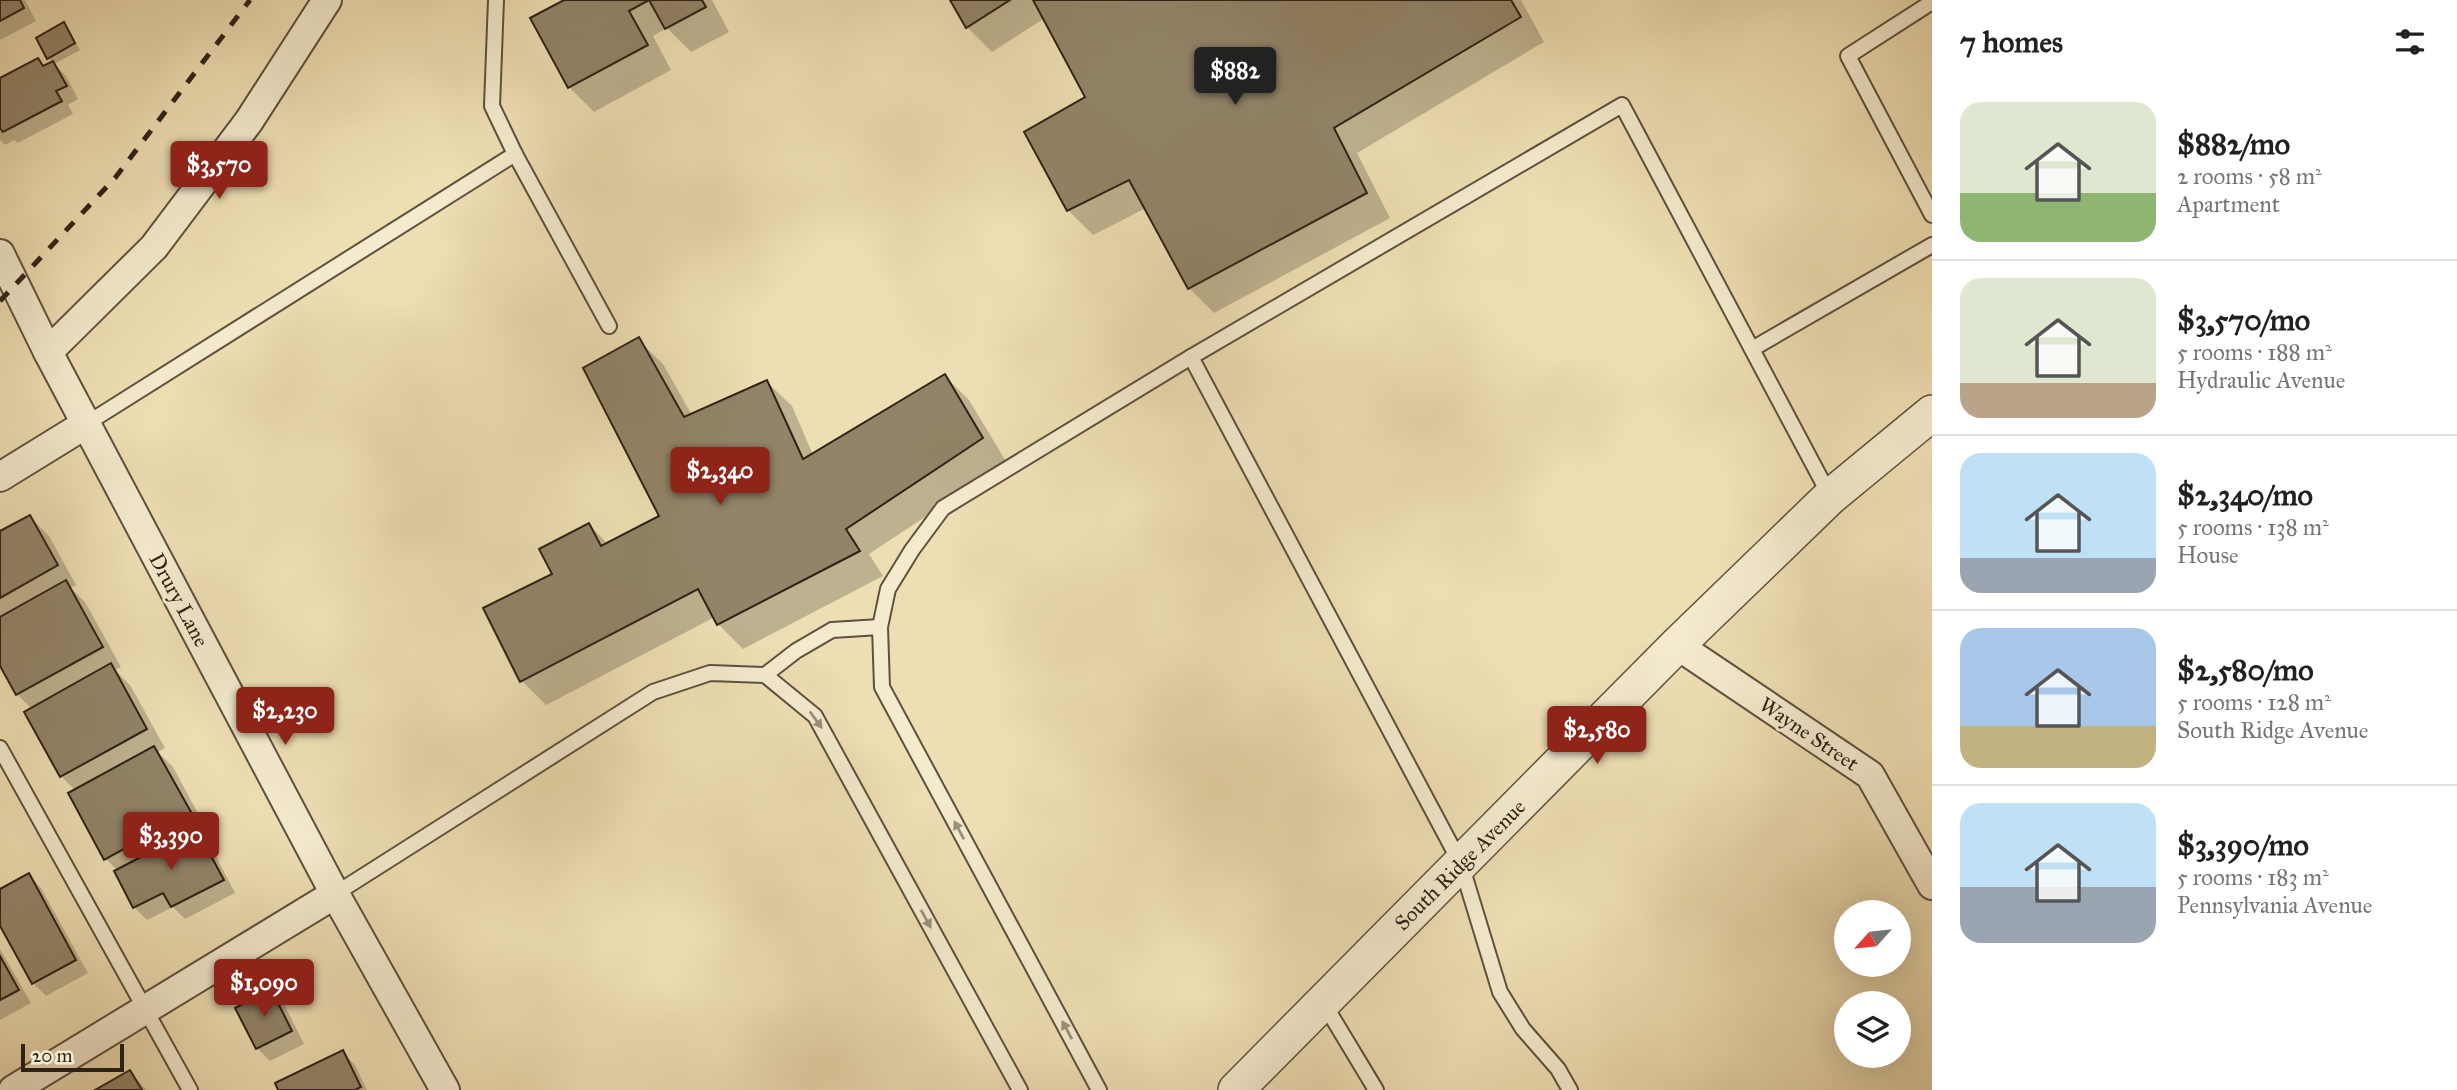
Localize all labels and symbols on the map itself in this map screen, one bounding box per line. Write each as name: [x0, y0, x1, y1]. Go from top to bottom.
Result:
pin: $882: [1194, 48, 1276, 107]
pin: $3,570: [162, 142, 276, 201]
pin: $2,340: [663, 448, 777, 507]
street label: Drury Lane: [143, 549, 215, 652]
pin: $2,230: [228, 688, 342, 747]
street label: Wayne Street: [1754, 691, 1864, 777]
pin: $2,580: [1540, 706, 1654, 766]
one-way arrow: [809, 711, 823, 729]
street label: South Ridge Avenue: [1389, 794, 1531, 936]
pin: $3,390: [114, 812, 228, 872]
one-way arrow: [953, 820, 965, 839]
north arrow: [1834, 900, 1911, 976]
one-way arrow: [920, 909, 932, 929]
pin: $1,090: [207, 960, 321, 1019]
one-way arrow: [1061, 1020, 1072, 1040]
scale bar: [21, 1041, 124, 1073]

